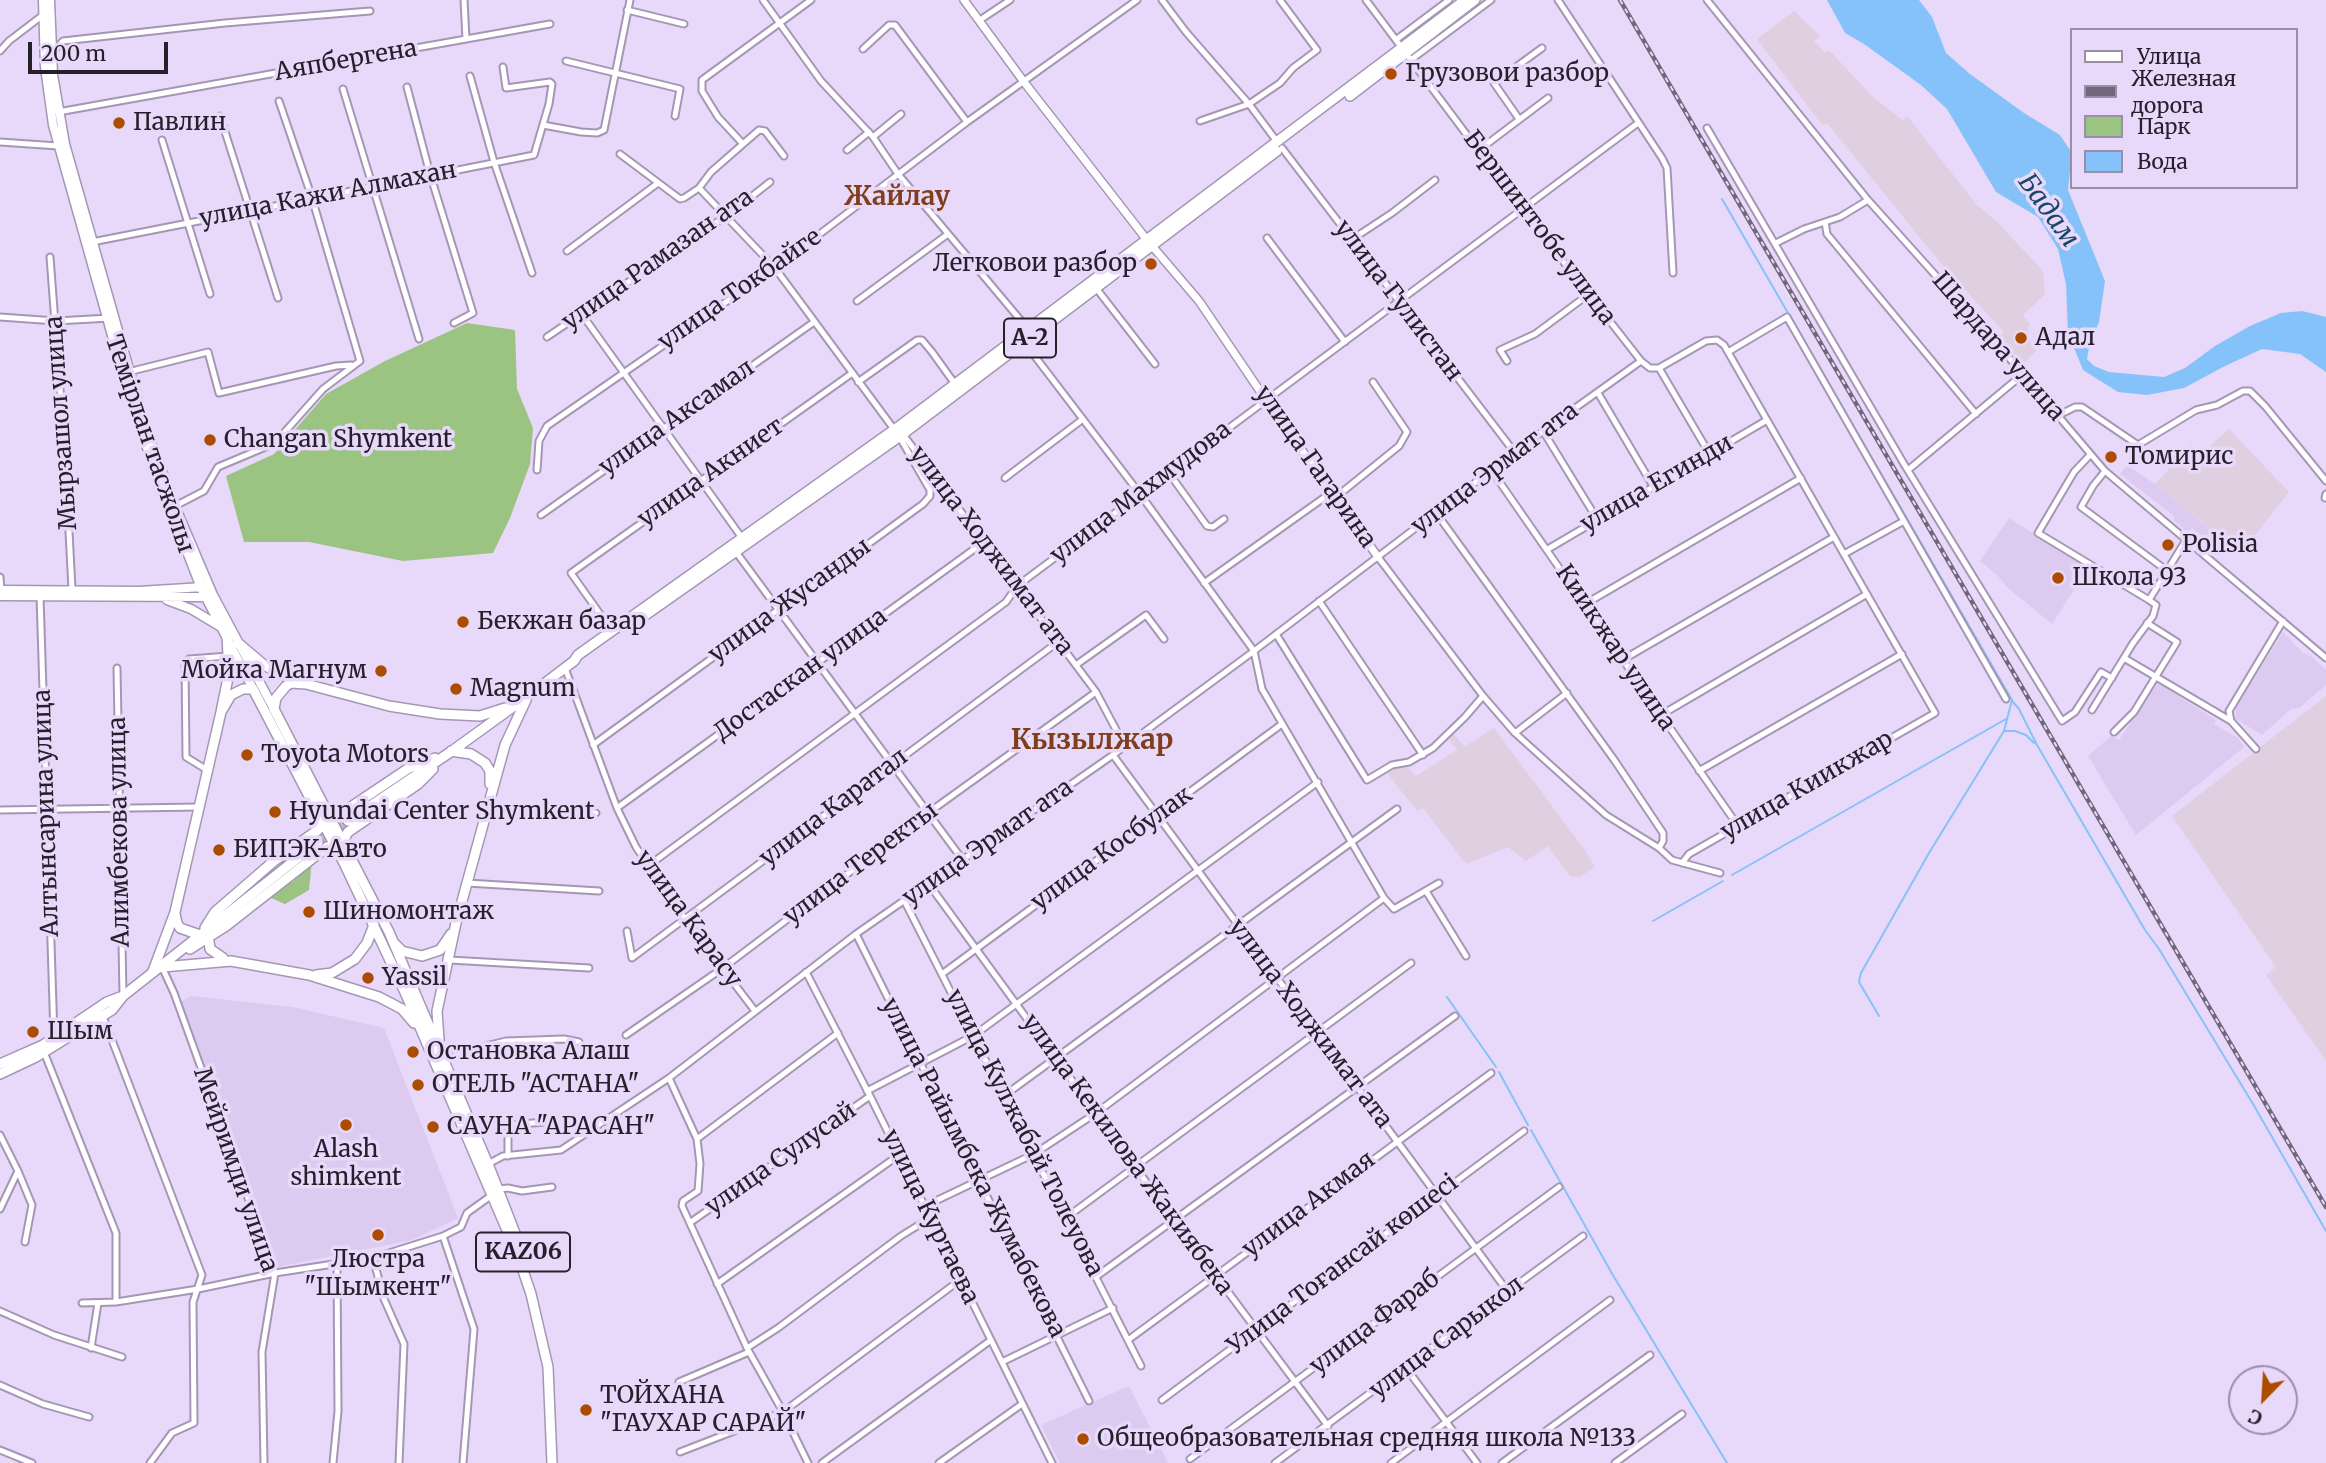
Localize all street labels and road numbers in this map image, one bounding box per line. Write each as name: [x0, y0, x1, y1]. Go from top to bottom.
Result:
street label: Аяпбергена: [273, 34, 419, 88]
street label: Бершинтобе улица: [1457, 125, 1621, 331]
street label: улица Кажи Алмахан: [197, 156, 459, 234]
street label: улица Рамазан ата: [557, 183, 759, 337]
street label: улица Гулистан: [1328, 215, 1468, 387]
street label: улица Токбайге: [653, 223, 827, 357]
street label: Шардара улица: [1926, 267, 2070, 427]
street label: Мырзашол улица: [40, 315, 84, 531]
road number: A-2: [1004, 318, 1056, 358]
street label: Темірлан тасжолы: [98, 331, 200, 557]
street label: улица Аксамал: [594, 354, 760, 482]
street label: улица Гагарина: [1248, 380, 1382, 554]
street label: улица Эрмат ата: [1406, 397, 1584, 541]
street label: улица Акниет: [632, 412, 790, 534]
street label: улица Махмудова: [1045, 416, 1237, 570]
street label: улица Егинди: [1576, 429, 1738, 539]
street label: улица Ходжимат ата: [903, 441, 1079, 661]
street label: улица Жусанды: [703, 532, 877, 670]
street label: Киикжар улица: [1549, 560, 1681, 736]
street label: Достаскан улица: [709, 603, 893, 747]
street label: Алтынсарина улица: [28, 689, 66, 937]
street label: Алимбекова улица: [104, 717, 136, 947]
street label: улица Киикжар: [1716, 725, 1898, 847]
street label: улица Каратал: [754, 743, 914, 873]
street label: улица Эрмат ата: [897, 774, 1079, 912]
street label: улица Косбулак: [1026, 781, 1198, 917]
street label: улица Теректы: [778, 797, 944, 931]
street label: улица Карасу: [629, 845, 747, 993]
street label: улица Ходжимат ата: [1222, 914, 1398, 1134]
street label: улица Кулжабай Толеуова: [939, 985, 1109, 1281]
street label: улица Райымбека Жумабекова: [875, 993, 1071, 1343]
street label: улица Кекилова Жакиябека: [1015, 1009, 1239, 1301]
street label: Мейримди улица: [187, 1064, 283, 1276]
street label: улица Сулусай: [700, 1096, 862, 1222]
street label: улица Куртаева: [875, 1125, 985, 1309]
street label: улица Акмая: [1237, 1146, 1381, 1264]
street label: Улица Тоғансай көшесі: [1222, 1169, 1464, 1361]
road number: KАZ06: [476, 1232, 570, 1272]
street label: улица Фараб: [1305, 1265, 1445, 1381]
street label: улица Сарыкол: [1364, 1271, 1530, 1405]

